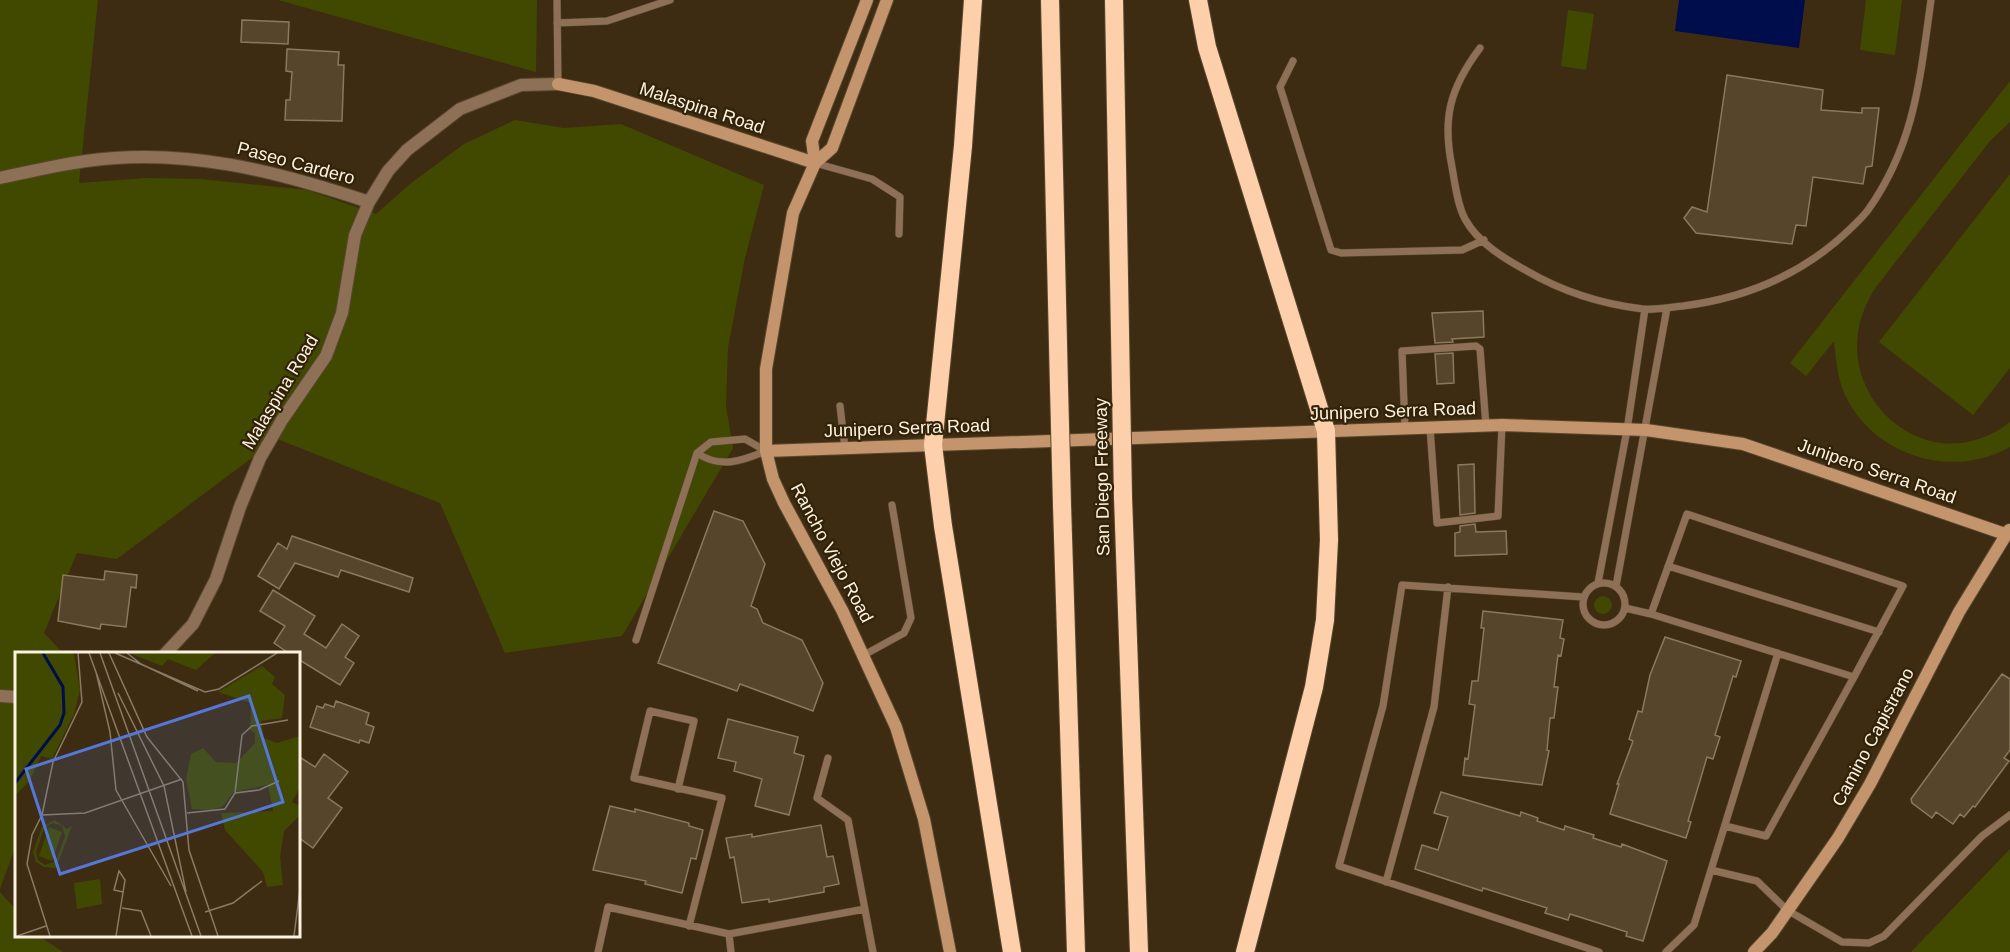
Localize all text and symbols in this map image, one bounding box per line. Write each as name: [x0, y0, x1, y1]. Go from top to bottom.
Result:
street label: Malaspina Road: [637, 78, 767, 138]
street label: Paseo Cardero: [235, 138, 357, 188]
street label: Malaspina Road: [238, 331, 322, 453]
street label: San Diego Freeway: [1091, 398, 1113, 556]
street label: Junipero Serra Road: [1310, 398, 1476, 424]
street label: Junipero Serra Road: [824, 415, 990, 441]
street label: Junipero Serra Road: [1795, 435, 1959, 507]
street label: Rancho Viejo Road: [787, 480, 877, 626]
inset map: [15, 652, 300, 937]
street label: Camino Capistrano: [1828, 664, 1918, 810]

